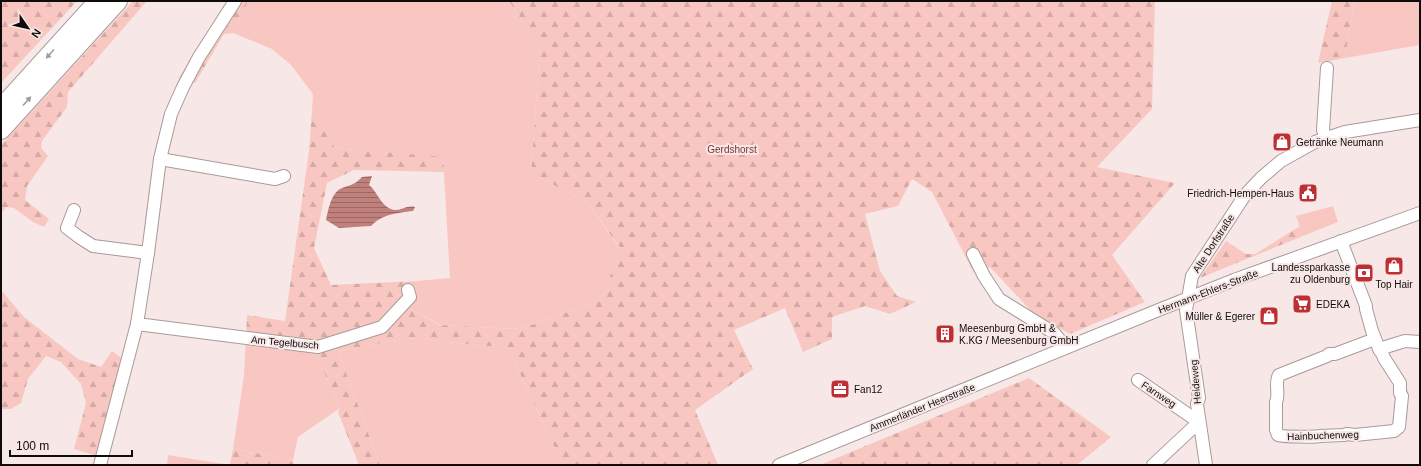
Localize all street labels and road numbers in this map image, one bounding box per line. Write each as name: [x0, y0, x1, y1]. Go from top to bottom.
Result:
street label: Alte Dorfstraße: [1190, 212, 1237, 274]
street label: Hermann-Ehlers-Straße: [1157, 267, 1260, 316]
street label: Am Tegelbusch: [251, 334, 319, 351]
street label: Heideweg: [1188, 359, 1203, 405]
street label: Farnweg: [1139, 379, 1178, 410]
street label: Ammerländer Heerstraße: [868, 381, 977, 434]
street label: Hainbuchenweg: [1287, 429, 1359, 442]

